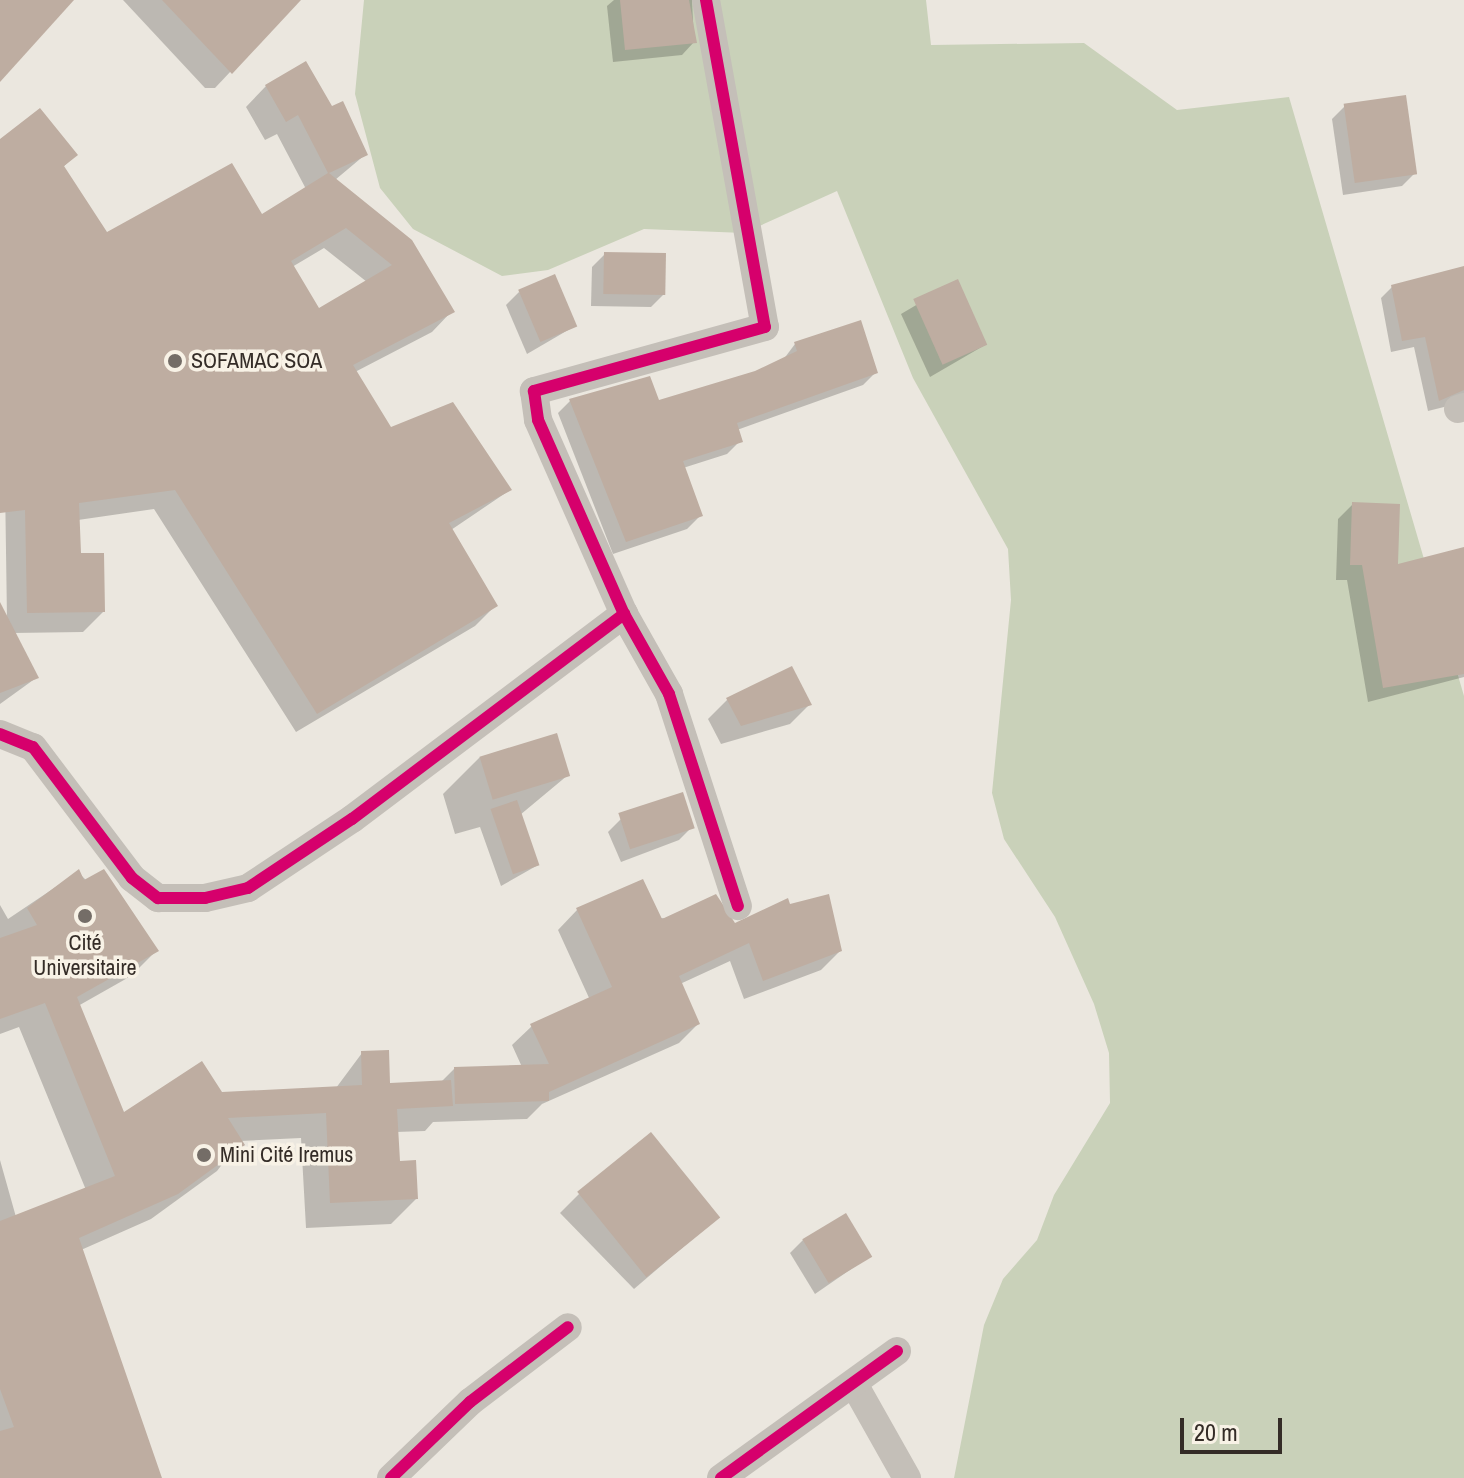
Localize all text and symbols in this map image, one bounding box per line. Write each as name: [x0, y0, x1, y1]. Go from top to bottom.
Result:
place label: SOFAMAC SOA: [191, 348, 322, 374]
marker: SOFAMAC SOA: [166, 352, 184, 370]
marker: Cité Universitaire: [76, 907, 94, 925]
place label: Cité Universitaire: [33, 929, 137, 980]
place label: Mini Cité Iremus: [220, 1142, 353, 1168]
marker: Mini Cité Iremus: [195, 1146, 213, 1164]
scale bar: [1184, 1402, 1286, 1452]
text: 20 m: [1194, 1416, 1238, 1448]

